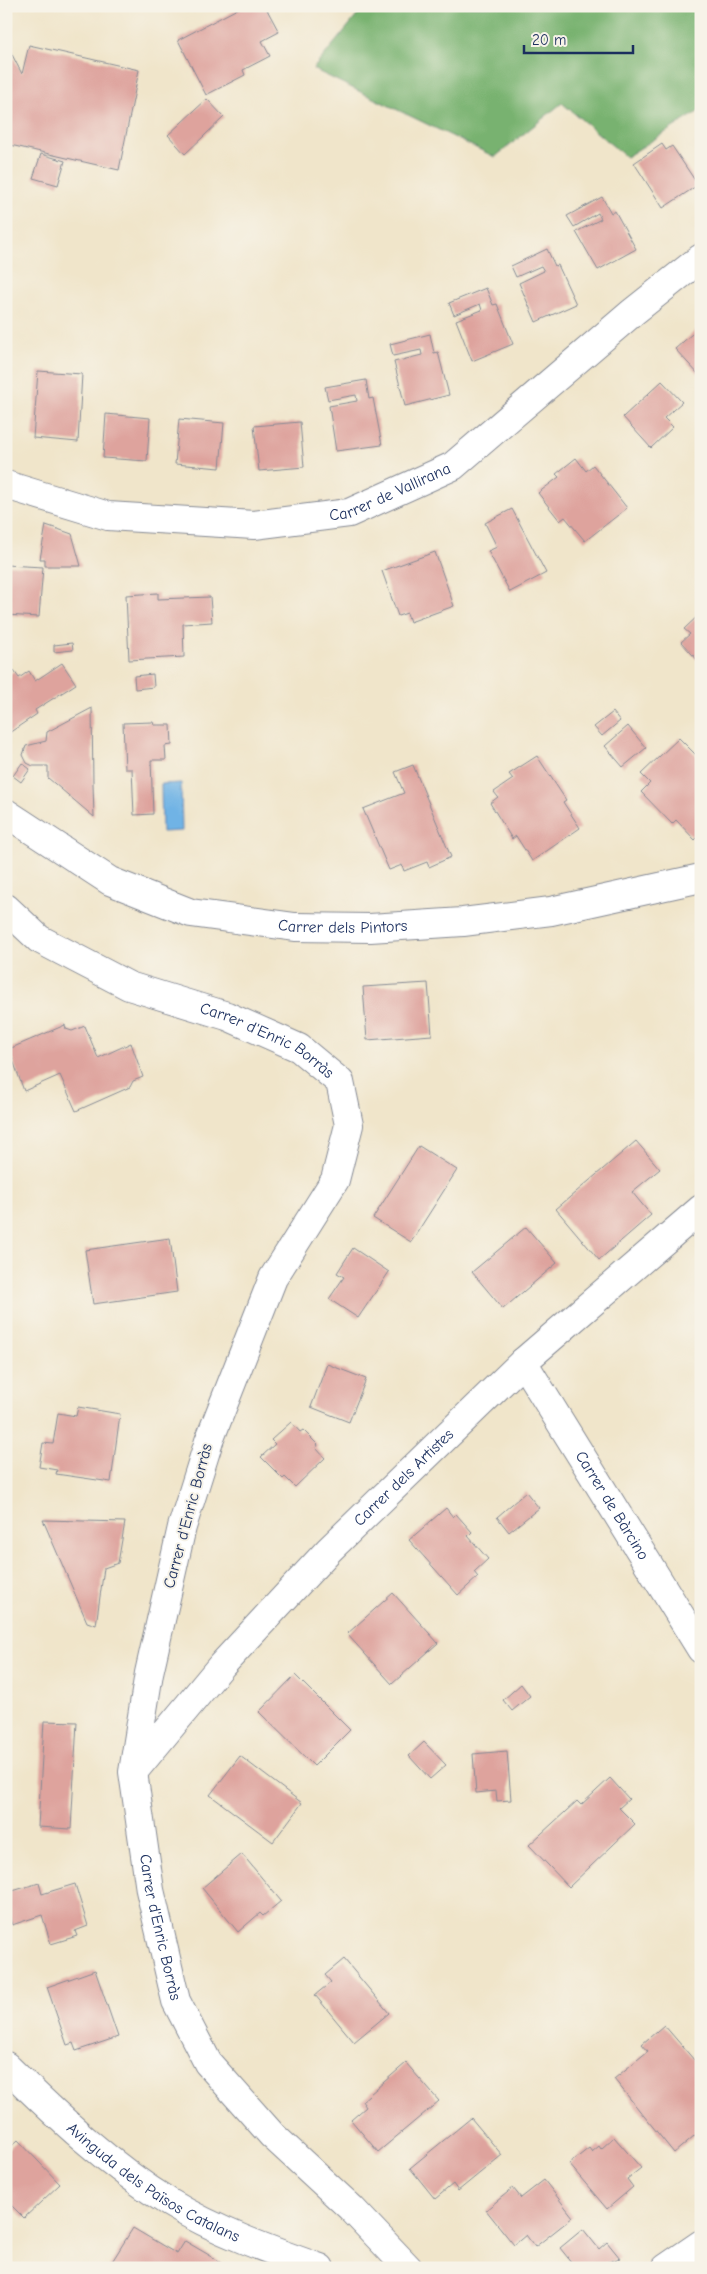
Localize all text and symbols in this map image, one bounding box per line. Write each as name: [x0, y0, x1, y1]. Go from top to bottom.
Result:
scale bar: [524, 22, 633, 54]
text: 20 m: [532, 31, 566, 49]
street label: Carrer de Vallirana: [328, 459, 453, 524]
street label: Carrer dels Pintors: [277, 916, 408, 937]
street label: Carrer d'Enric Borràs: [198, 999, 338, 1082]
street label: Carrer dels Artistes: [350, 1425, 458, 1530]
street label: Carrer d'Enric Borràs: [160, 1441, 216, 1590]
street label: Carrer de Bàrcino: [572, 1448, 653, 1563]
street label: Carrer d'Enric Borràs: [136, 1853, 185, 2002]
street label: Avinguda dels Països Catalans: [63, 2119, 243, 2246]

